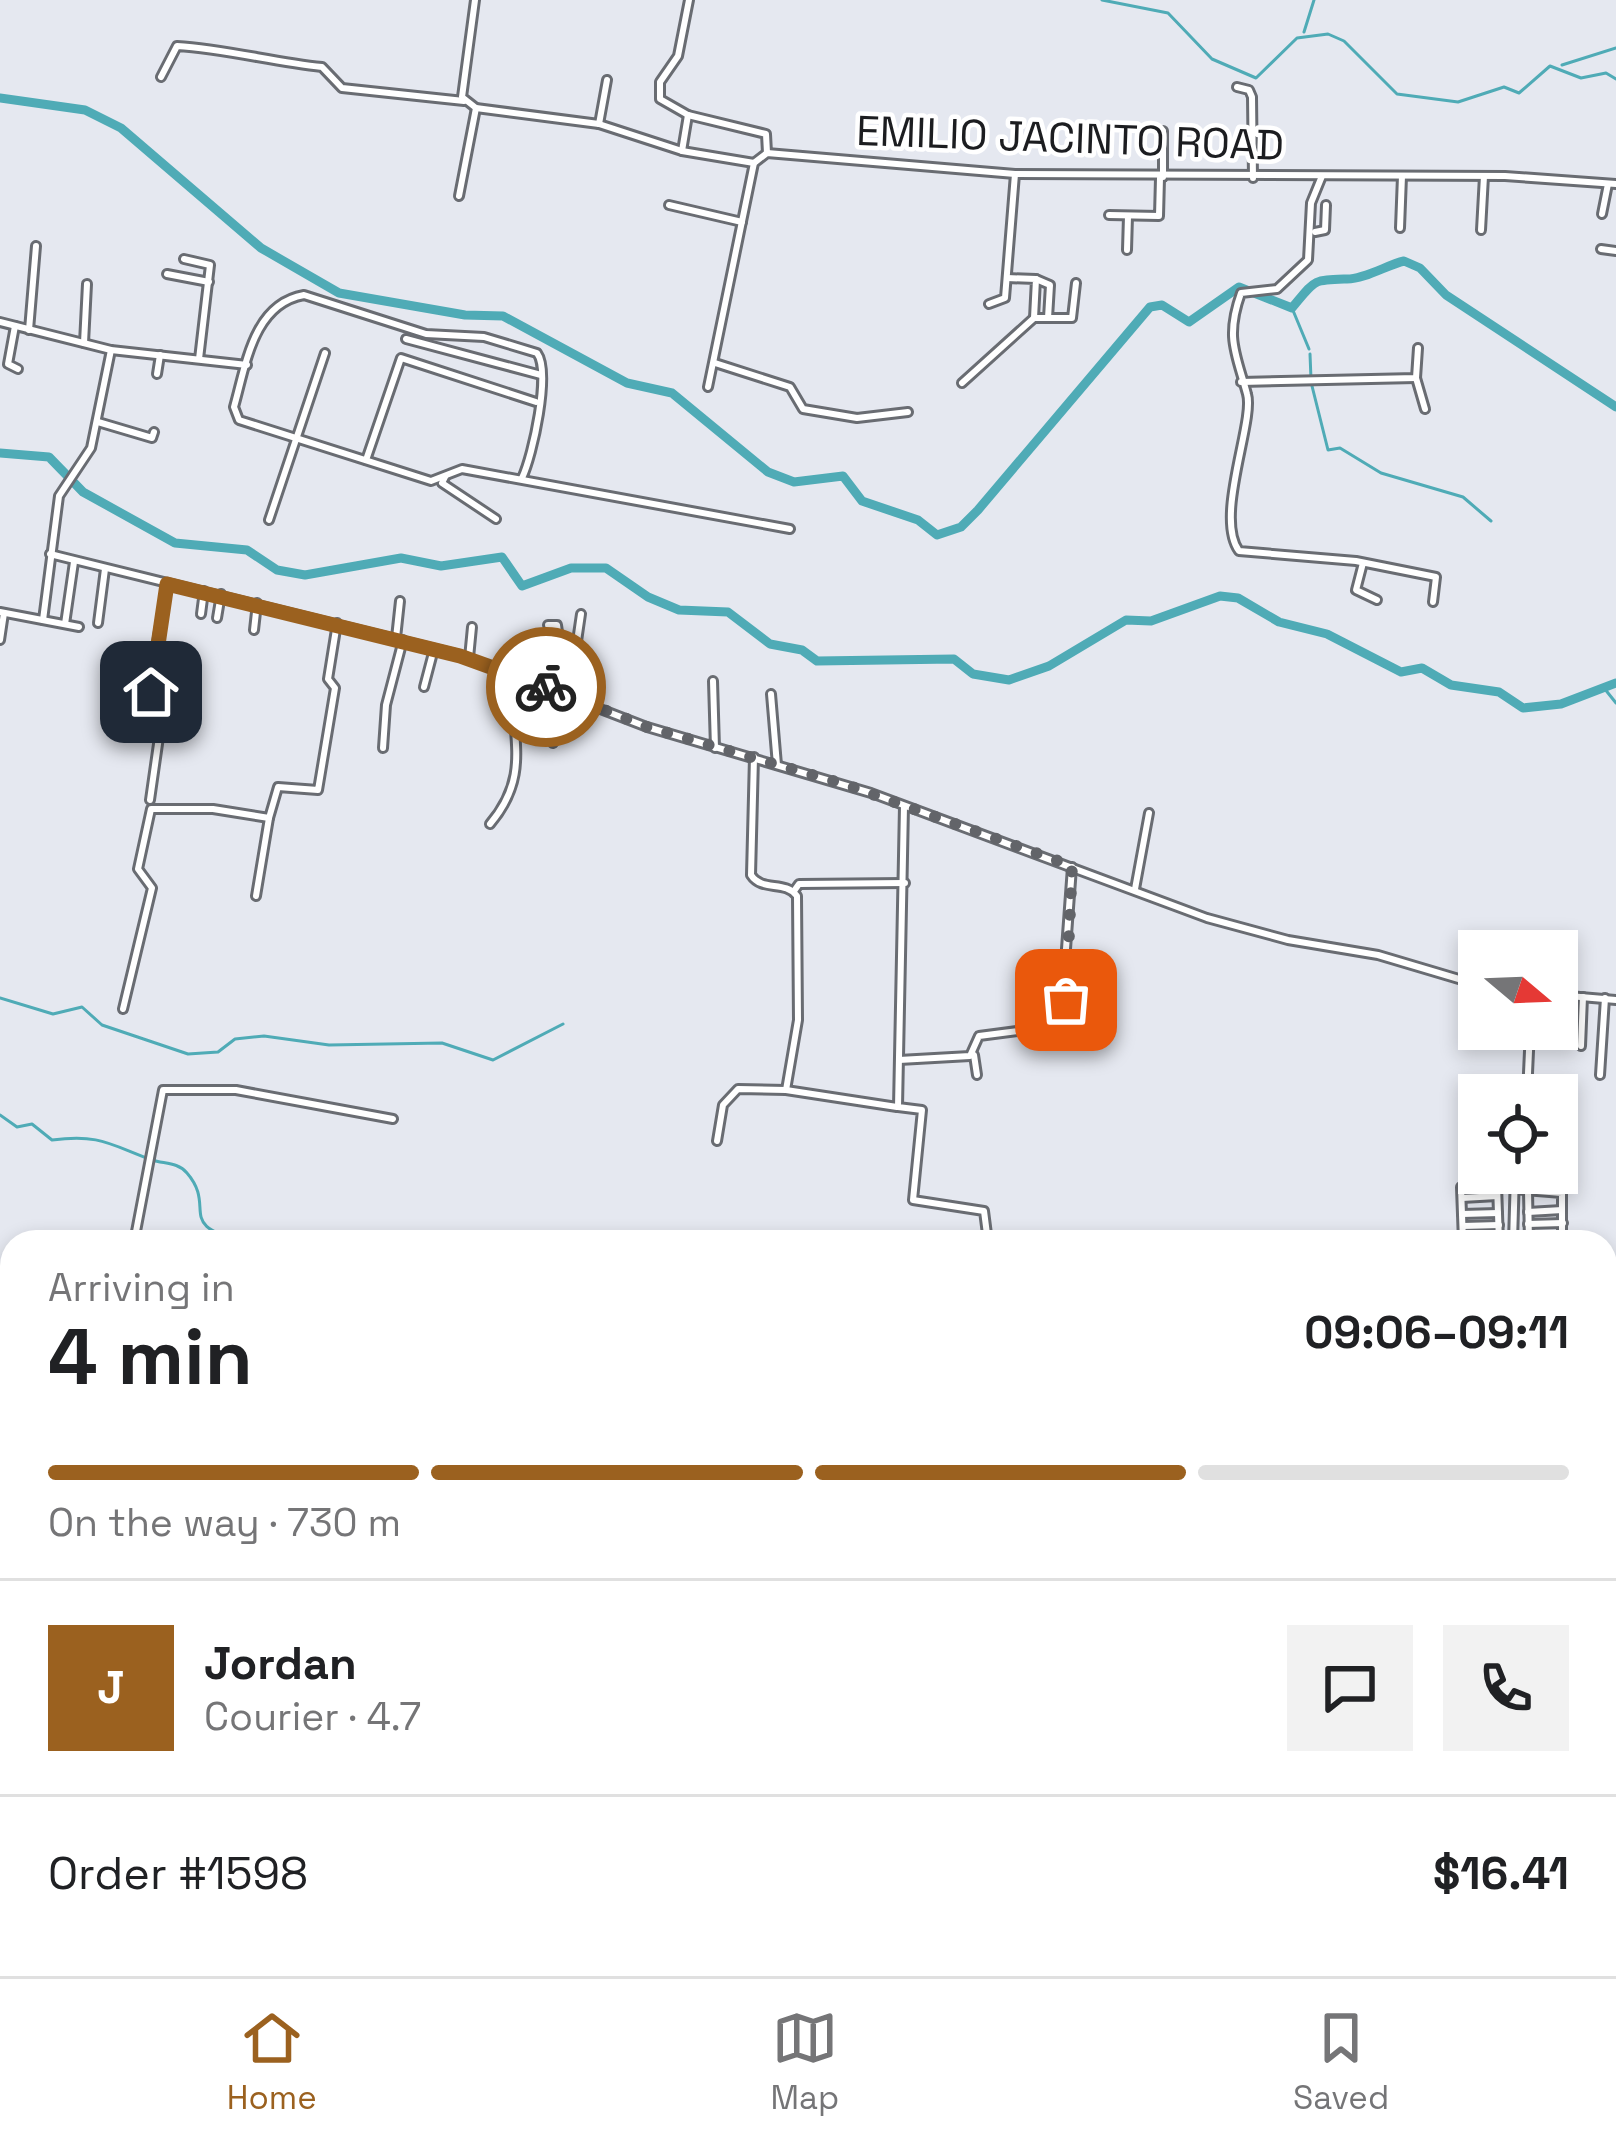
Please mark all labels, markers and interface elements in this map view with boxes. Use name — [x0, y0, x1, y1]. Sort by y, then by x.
street label: EMILIO JACINTO ROAD — [855, 104, 1285, 172]
courier — [486, 627, 606, 747]
pin — [100, 641, 202, 743]
icon: bike — [513, 654, 579, 720]
icon: home — [118, 659, 184, 725]
north arrow — [1458, 930, 1578, 1050]
map controls — [1458, 930, 1578, 1194]
pin — [1015, 949, 1117, 1051]
icon: bag — [1033, 967, 1099, 1033]
button: locate — [1458, 1074, 1578, 1194]
text: Arriving in — [48, 1263, 235, 1312]
text: 09:06–09:11 — [1304, 1304, 1569, 1361]
text: 4 min — [48, 1307, 253, 1407]
text: On the way · 730 m — [48, 1498, 401, 1547]
button: chat — [1287, 1625, 1413, 1751]
button: phone — [1443, 1625, 1569, 1751]
text: Jordan — [204, 1635, 357, 1692]
text: J — [97, 1659, 125, 1716]
text: Courier · 4.7 — [204, 1692, 421, 1741]
text: Order #1598 — [48, 1845, 308, 1902]
text: $16.41 — [1433, 1845, 1569, 1902]
tab: Home — [227, 2005, 317, 2119]
tab: Map — [770, 2005, 839, 2119]
tab: Saved — [1293, 2005, 1389, 2119]

